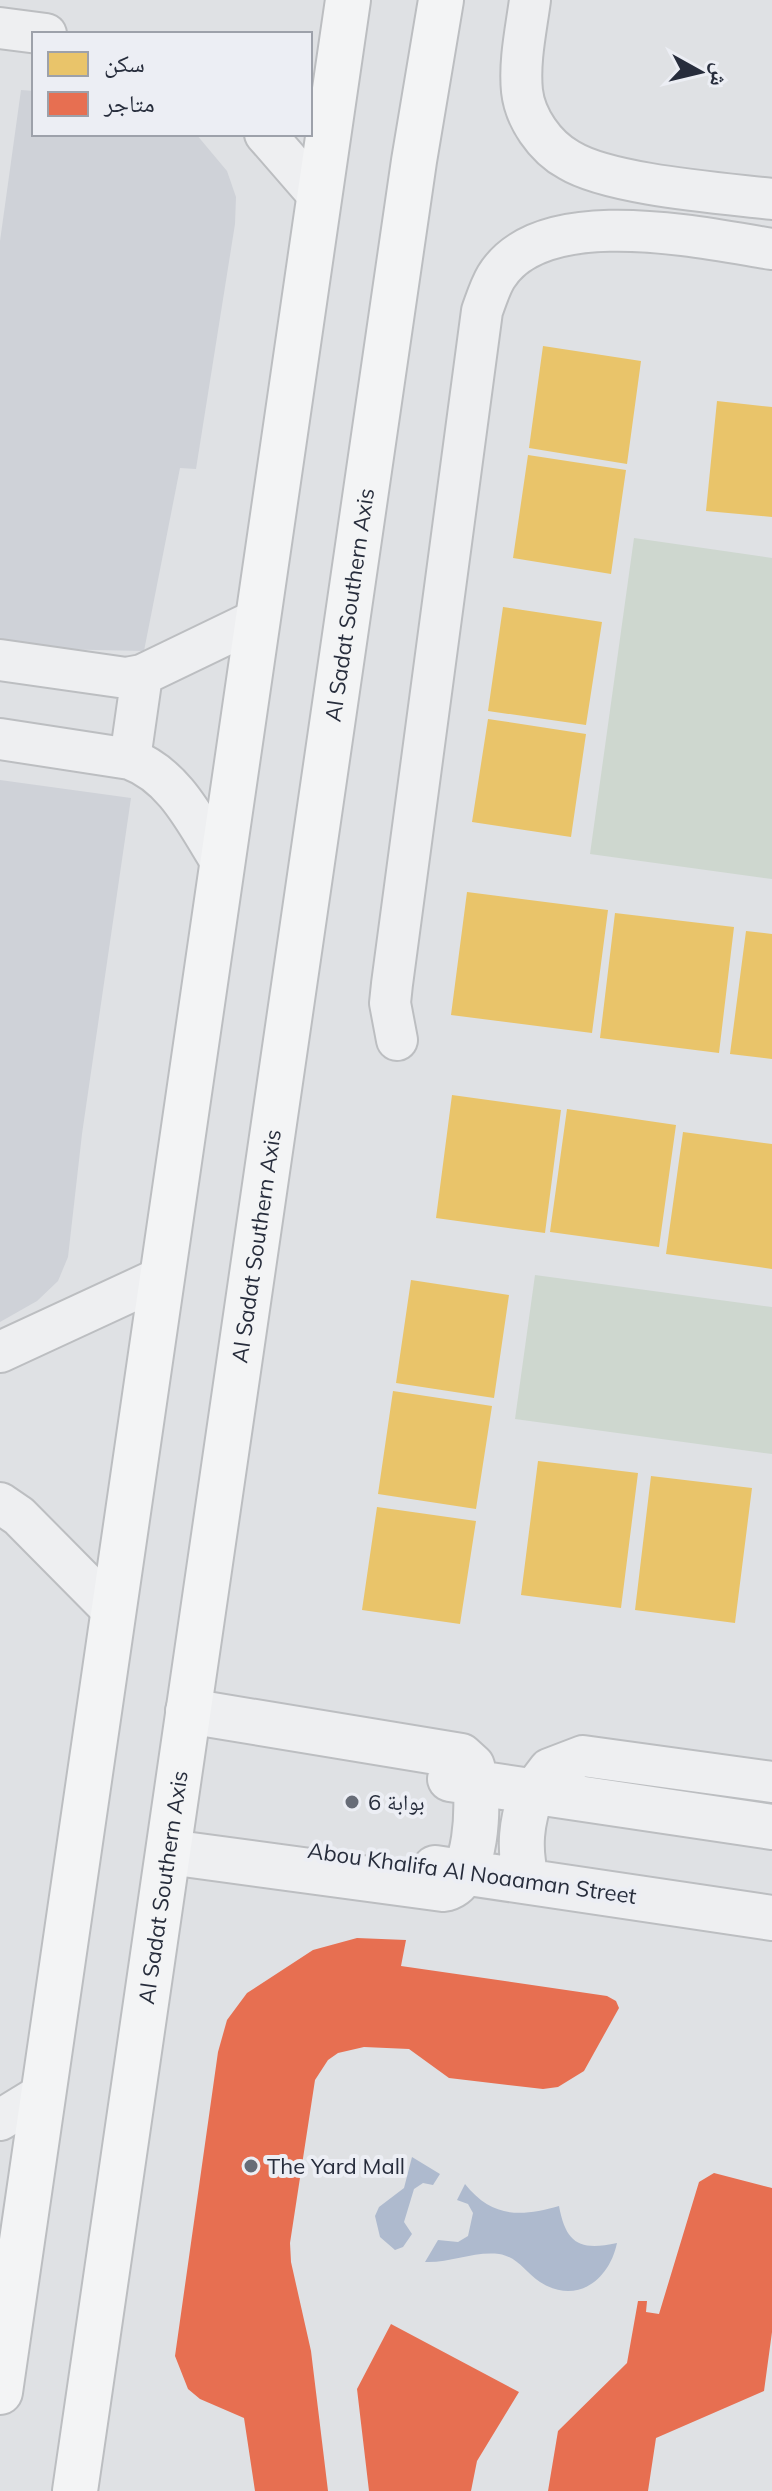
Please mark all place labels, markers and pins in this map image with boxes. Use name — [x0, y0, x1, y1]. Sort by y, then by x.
place label: بوابة 6 — [368, 1788, 425, 1816]
marker: بوابة 6 — [343, 1793, 361, 1811]
place label: The Yard Mall — [267, 2152, 405, 2180]
marker: The Yard Mall — [242, 2157, 260, 2175]

